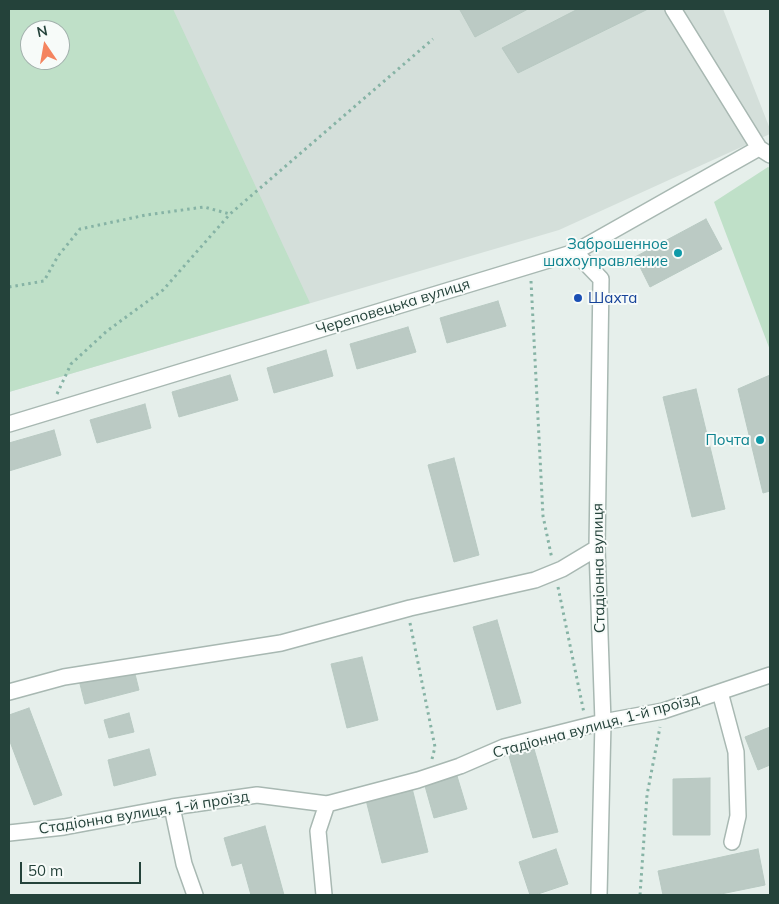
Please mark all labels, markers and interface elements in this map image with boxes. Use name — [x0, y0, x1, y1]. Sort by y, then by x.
north arrow — [20, 20, 70, 70]
text: N — [35, 21, 49, 41]
place label: Заброшенное шахоуправление — [543, 235, 668, 270]
marker: Заброшенное шахоуправление — [672, 247, 684, 259]
street label: Череповецька вулиця — [314, 275, 472, 339]
place label: Шахта — [588, 289, 638, 307]
marker: Шахта — [572, 292, 584, 304]
place label: Почта — [705, 431, 750, 449]
marker: Почта — [754, 434, 766, 446]
street label: Стадіонна вулиця — [589, 503, 609, 633]
street label: Стадіонна вулиця, 1-й проїзд — [491, 690, 701, 762]
street label: Стадіонна вулиця, 1-й проїзд — [37, 787, 251, 839]
scale bar — [22, 852, 144, 884]
text: 50 m — [28, 861, 63, 880]

